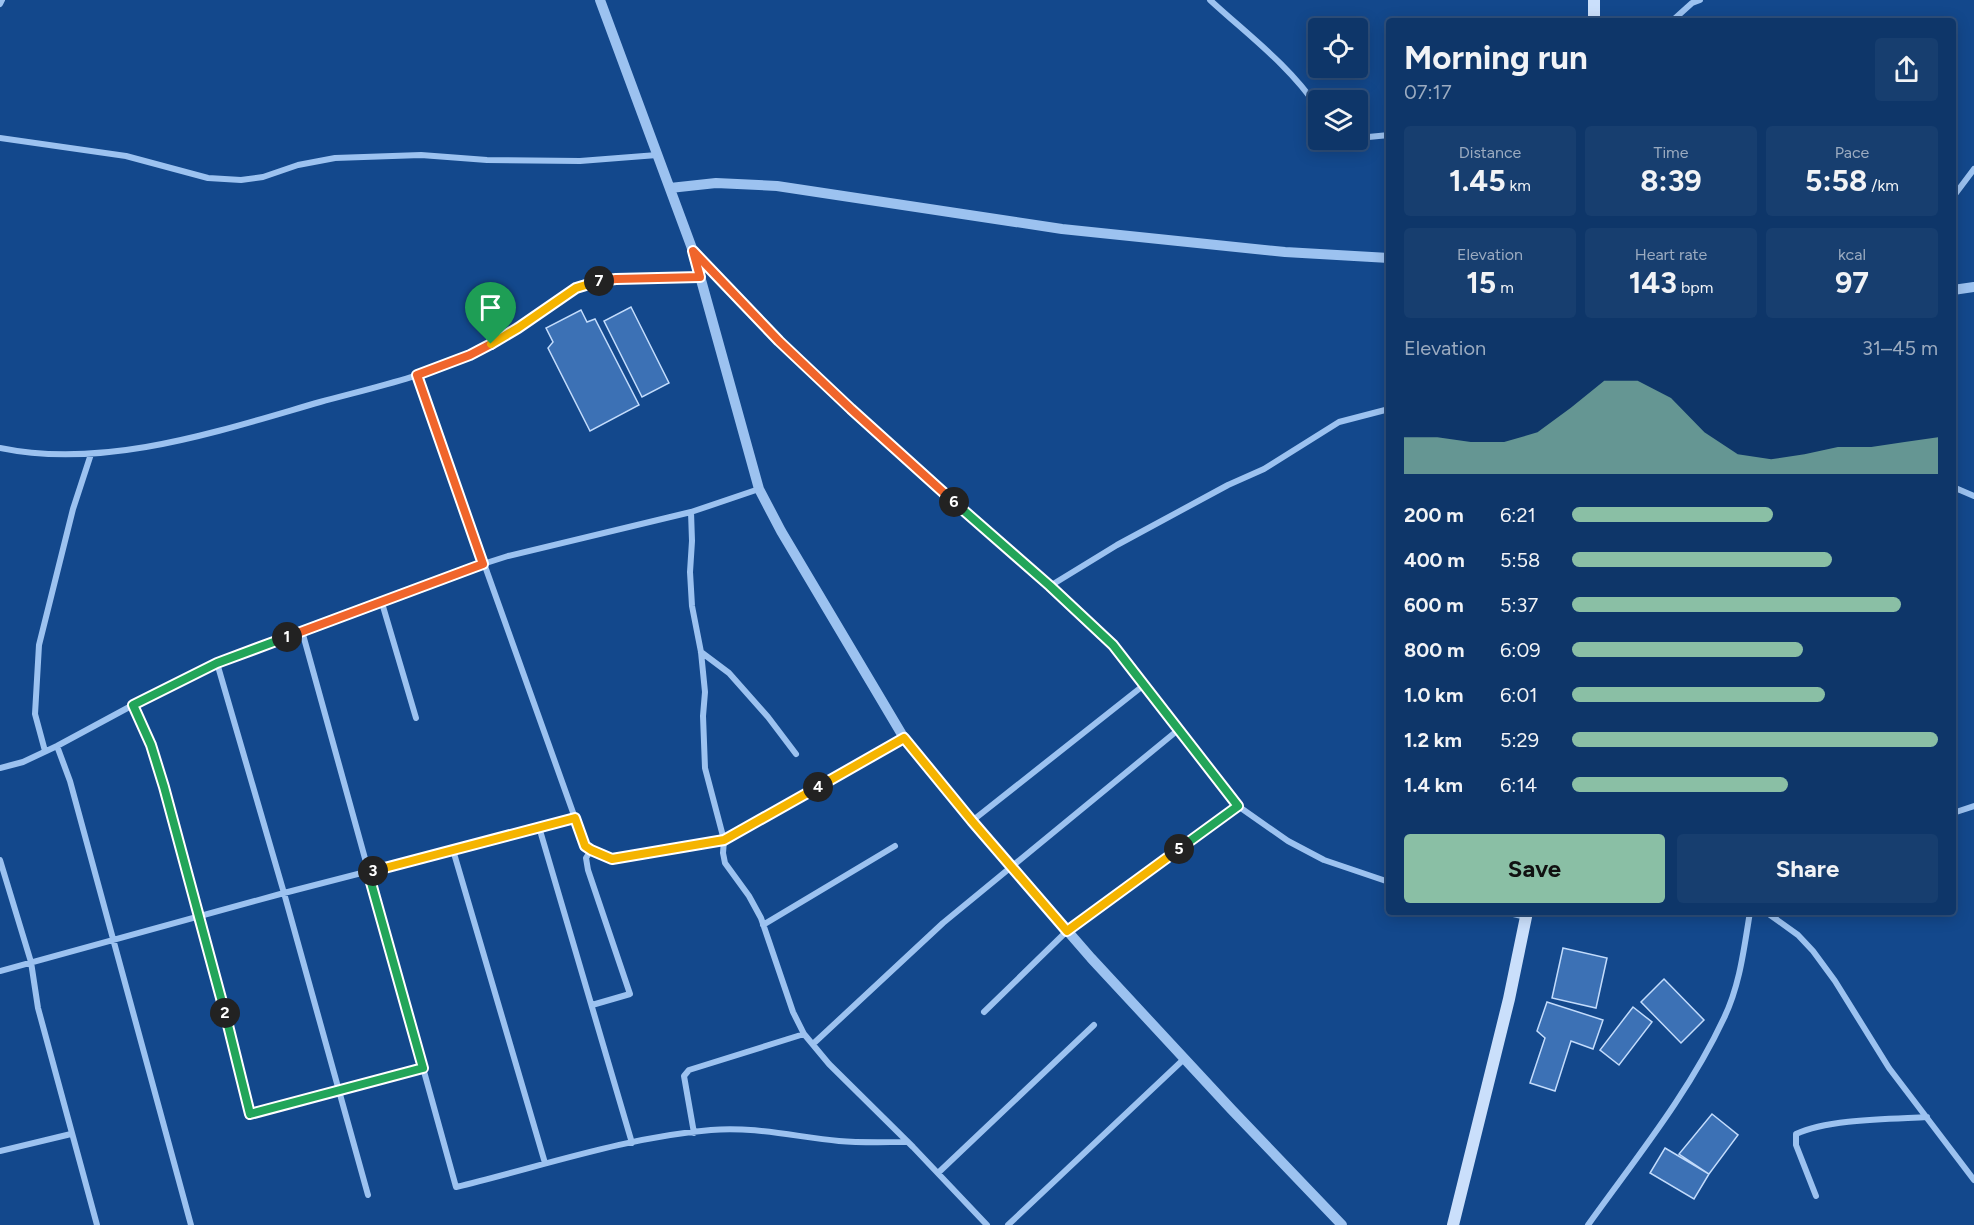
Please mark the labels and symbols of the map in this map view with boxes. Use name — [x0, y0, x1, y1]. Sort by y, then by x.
pin: 7 — [584, 266, 614, 296]
pin — [465, 282, 516, 344]
pin: 6 — [939, 487, 969, 517]
pin: 1 — [272, 622, 302, 652]
pin: 4 — [803, 772, 833, 802]
pin: 5 — [1164, 834, 1194, 864]
pin: 3 — [358, 856, 388, 886]
pin: 2 — [210, 998, 240, 1028]

